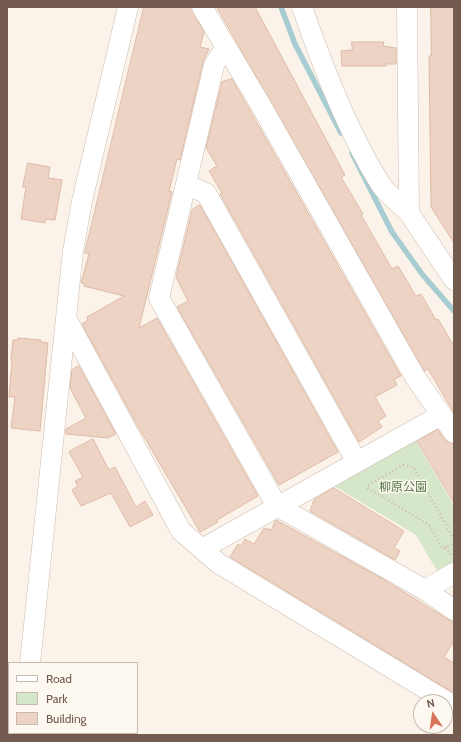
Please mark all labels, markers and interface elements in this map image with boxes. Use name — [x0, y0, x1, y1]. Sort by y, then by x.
park label: 柳原公園 — [379, 480, 427, 494]
legend — [8, 662, 138, 734]
text: Road — [46, 671, 72, 686]
text: Park — [46, 691, 68, 706]
north arrow — [413, 694, 453, 734]
text: N — [425, 696, 436, 711]
text: Building — [46, 711, 87, 726]

